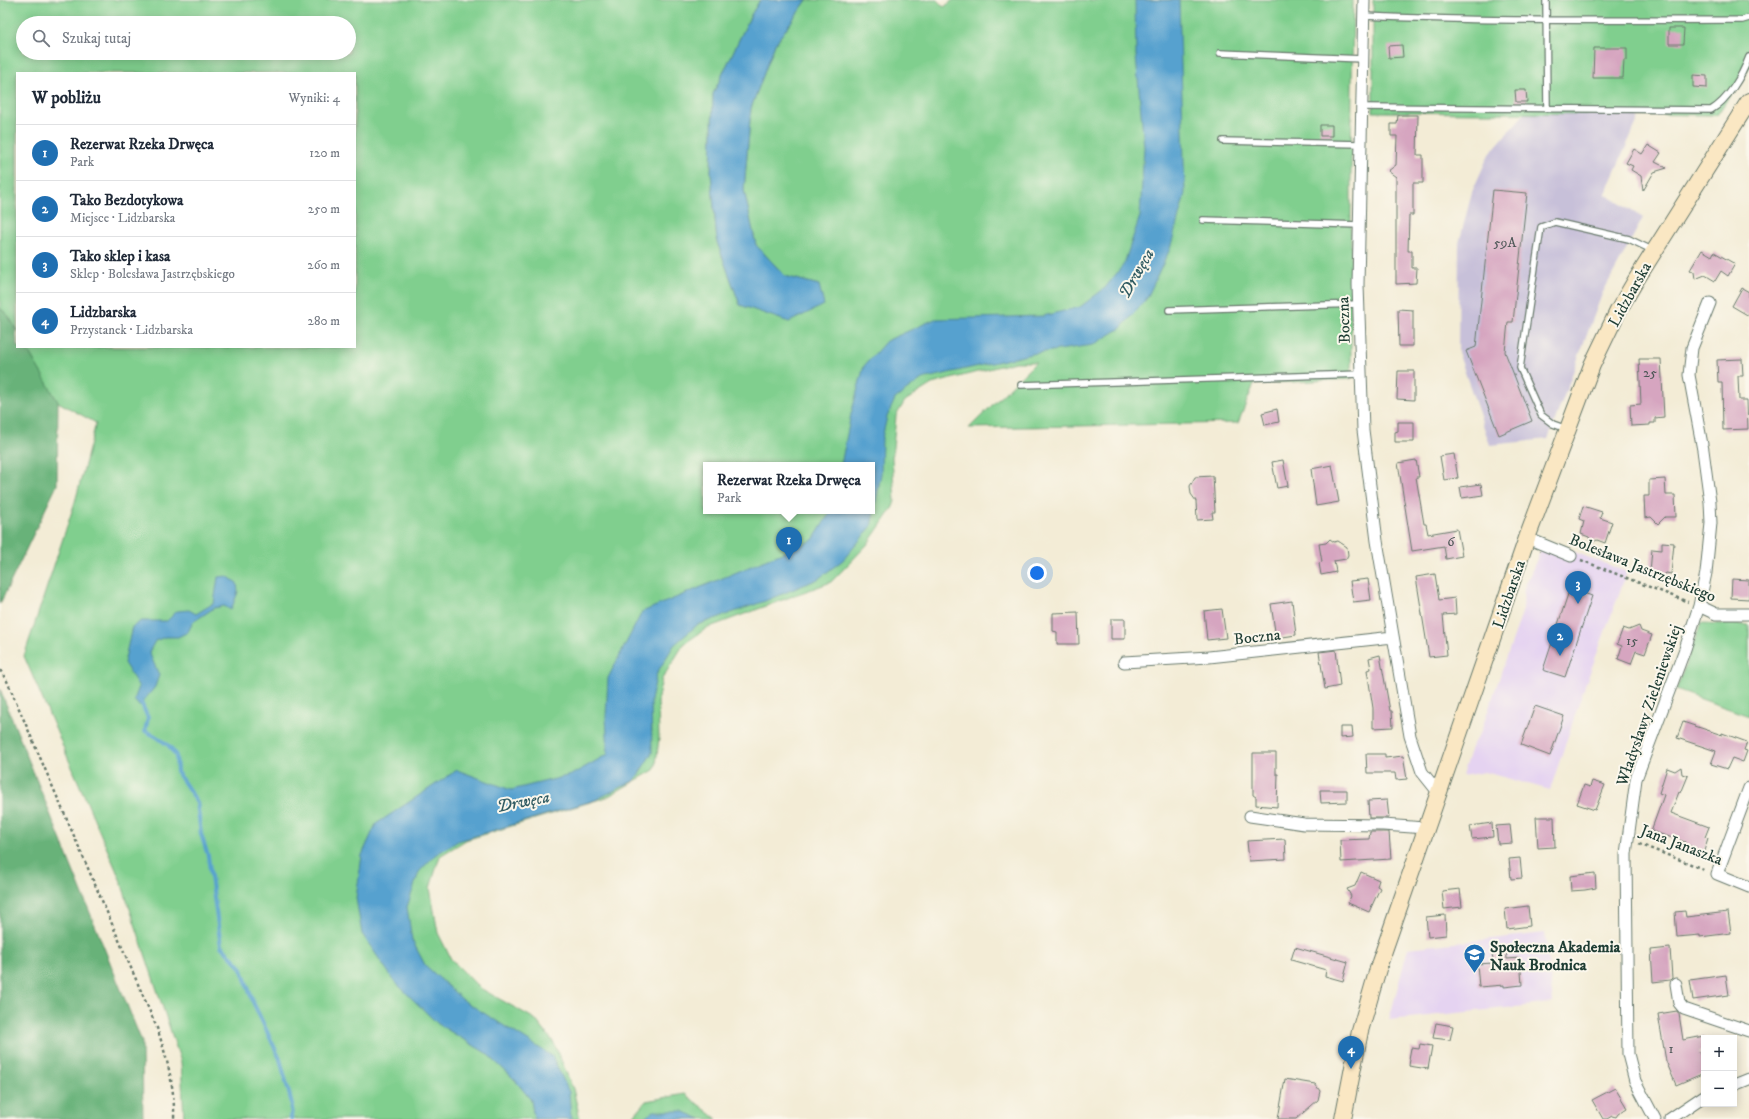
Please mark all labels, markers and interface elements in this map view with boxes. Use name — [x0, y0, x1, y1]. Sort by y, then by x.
search box — [16, 16, 356, 60]
icon: search — [30, 27, 52, 49]
text: Szukaj tutaj — [62, 29, 131, 48]
text: W pobliżu — [32, 87, 101, 109]
text: Wyniki: 4 — [289, 90, 340, 106]
text: Rezerwat Rzeka Drwęca — [70, 135, 214, 154]
text: 1 — [43, 145, 47, 161]
text: 120 m — [309, 145, 340, 161]
text: Park — [70, 154, 94, 170]
text: Tako Bezdotykowa — [70, 191, 183, 210]
text: 2 — [42, 201, 48, 217]
text: 250 m — [308, 201, 340, 217]
text: Miejsce · Lidzbarska — [70, 210, 175, 226]
house number: 59A — [1494, 234, 1518, 252]
water label: Drwęca — [1114, 245, 1160, 302]
text: Tako sklep i kasa — [70, 247, 170, 266]
text: 3 — [43, 257, 47, 273]
text: 260 m — [307, 257, 340, 273]
street label: Lidzbarska — [1604, 258, 1656, 330]
text: Sklep · Bolesława Jastrzębskiego — [70, 266, 235, 282]
street label: Boczna — [1333, 296, 1355, 344]
text: Lidzbarska — [70, 303, 136, 322]
text: 4 — [41, 313, 49, 329]
text: 280 m — [308, 313, 340, 329]
text: Przystanek · Lidzbarska — [70, 322, 193, 338]
house number: 25 — [1643, 364, 1657, 382]
popup — [703, 462, 875, 514]
text: Rezerwat Rzeka Drwęca — [717, 471, 861, 490]
text: Park — [717, 490, 741, 506]
pin: 1 — [776, 527, 802, 560]
street label: Bolesława Jastrzębskiego — [1566, 529, 1719, 607]
house number: 6 — [1447, 533, 1455, 551]
street label: Lidzbarska — [1488, 557, 1530, 631]
your location — [1027, 563, 1047, 583]
pin: 3 — [1565, 571, 1591, 604]
street label: Władysławy Zieleniewskiej — [1612, 622, 1686, 790]
pin: 2 — [1547, 623, 1573, 656]
street label: Boczna — [1233, 625, 1282, 649]
house number: 15 — [1626, 632, 1638, 650]
water label: Drwęca — [495, 786, 552, 818]
street label: Jana Janaszka — [1636, 819, 1726, 870]
place label: Społeczna Akademia Nauk Brodnica — [1490, 937, 1622, 975]
school or university icon: Społeczna Akademia Nauk Brodnica — [1462, 942, 1488, 975]
map controls — [1701, 1035, 1737, 1107]
button: + — [1701, 1035, 1737, 1071]
pin: 4 — [1338, 1036, 1364, 1069]
house number: 1 — [1668, 1040, 1674, 1058]
button: − — [1701, 1071, 1737, 1107]

